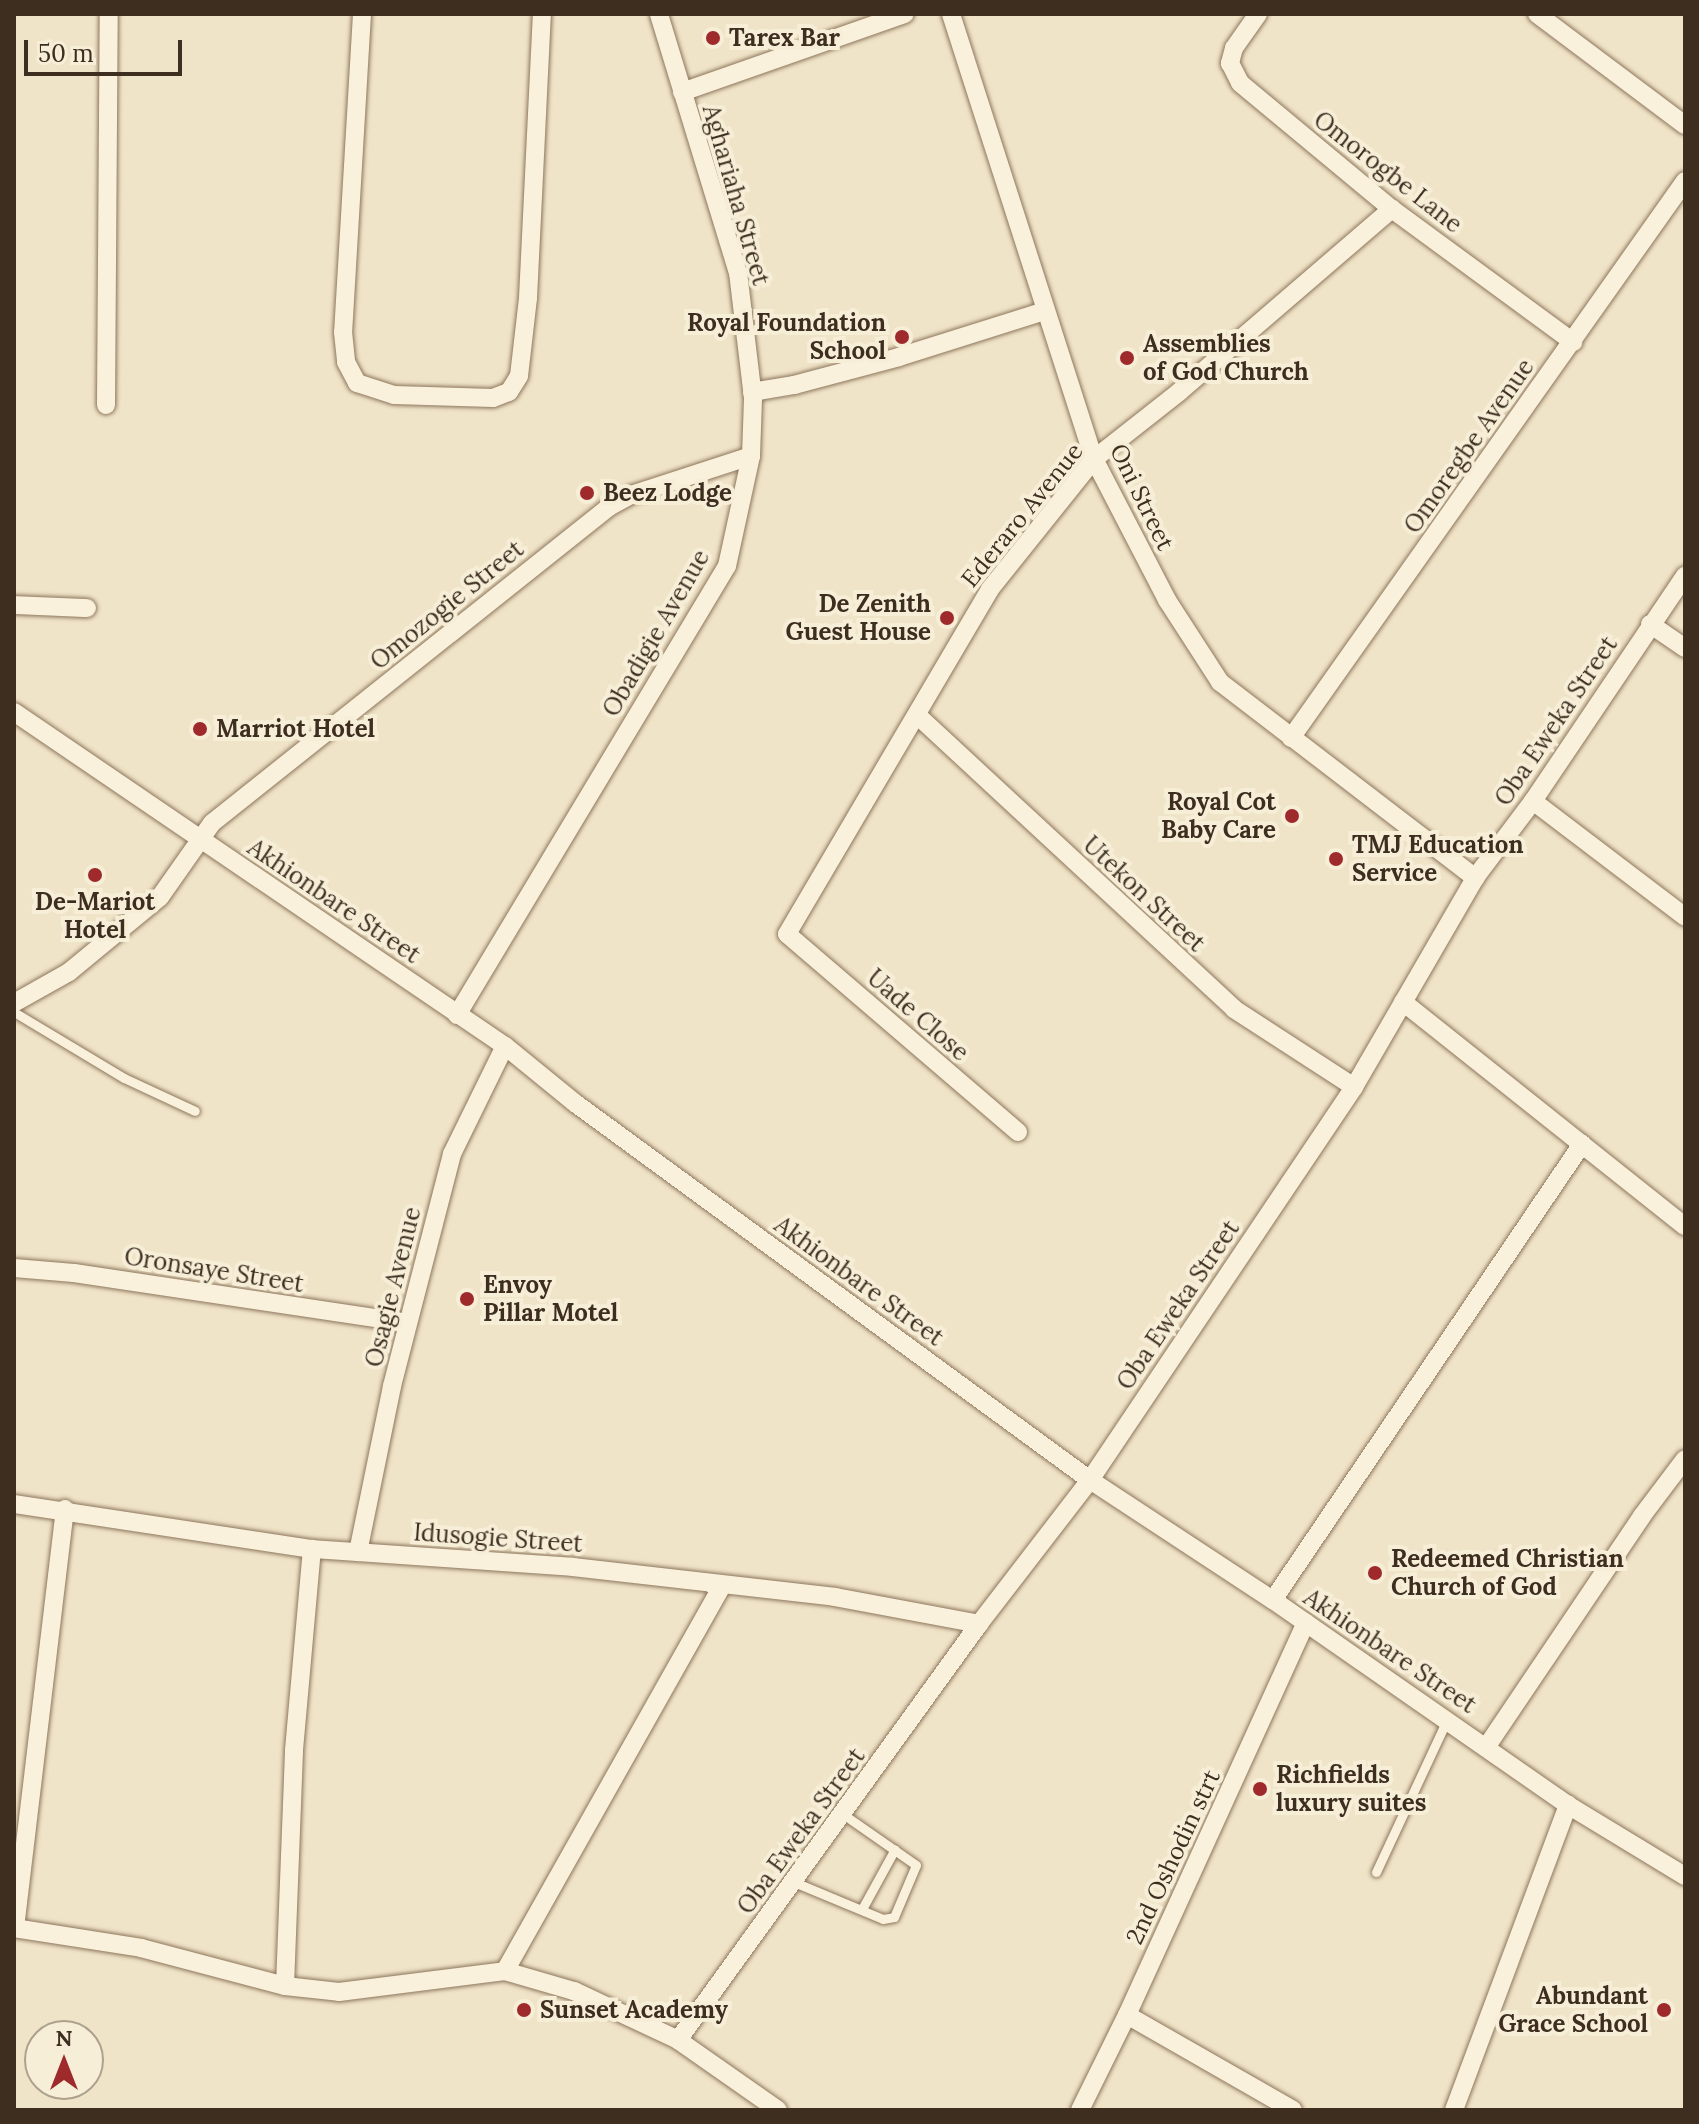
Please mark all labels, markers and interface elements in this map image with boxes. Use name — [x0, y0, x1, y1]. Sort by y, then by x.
scale bar — [28, 24, 186, 74]
place label: Tarex Bar — [729, 24, 840, 52]
marker: Tarex Bar — [704, 29, 722, 47]
text: 50 m — [38, 38, 94, 69]
street label: Aghariaha Street — [696, 102, 776, 288]
street label: Omorogbe Lane — [1308, 105, 1468, 239]
place label: Royal Foundation School — [687, 309, 886, 365]
marker: Royal Foundation School — [893, 328, 911, 346]
place label: Assemblies of God Church — [1143, 330, 1309, 386]
marker: Assemblies of God Church — [1118, 349, 1136, 367]
street label: Omoregbe Avenue — [1398, 353, 1540, 539]
street label: Ederaro Avenue — [955, 437, 1089, 593]
street label: Oni Street — [1104, 439, 1180, 555]
place label: Beez Lodge — [603, 479, 732, 507]
marker: Beez Lodge — [578, 484, 596, 502]
street label: Omozogie Street — [365, 534, 529, 676]
street label: Obadigie Avenue — [597, 544, 715, 722]
place label: De Zenith Guest House — [786, 590, 931, 646]
marker: De Zenith Guest House — [938, 609, 956, 627]
street label: Oba Eweka Street — [1489, 631, 1623, 811]
place label: Marriot Hotel — [216, 715, 375, 743]
marker: Marriot Hotel — [191, 720, 209, 738]
place label: Royal Cot Baby Care — [1161, 788, 1276, 844]
marker: Royal Cot Baby Care — [1283, 807, 1301, 825]
street label: Utekon Street — [1077, 830, 1211, 958]
place label: TMJ Education Service — [1352, 831, 1524, 887]
street label: Akhionbare Street — [242, 833, 426, 969]
marker: TMJ Education Service — [1327, 850, 1345, 868]
marker: De-Mariot Hotel — [86, 866, 104, 884]
place label: De-Mariot Hotel — [35, 888, 155, 944]
street label: Uade Close — [861, 963, 975, 1067]
street label: Osagie Avenue — [359, 1204, 427, 1370]
street label: Akhionbare Street — [769, 1210, 949, 1352]
street label: Oba Eweka Street — [1111, 1215, 1245, 1395]
street label: Oronsaye Street — [122, 1242, 306, 1298]
place label: Envoy Pillar Motel — [483, 1271, 618, 1327]
marker: Envoy Pillar Motel — [458, 1290, 476, 1308]
street label: Idusogie Street — [413, 1518, 583, 1558]
place label: Redeemed Christian Church of God — [1391, 1545, 1624, 1601]
marker: Redeemed Christian Church of God — [1366, 1564, 1384, 1582]
street label: Akhionbare Street — [1298, 1583, 1482, 1719]
street label: Oba Eweka Street — [731, 1742, 871, 1920]
place label: Richfields luxury suites — [1276, 1761, 1426, 1817]
street label: 2nd Oshodin strt — [1120, 1765, 1226, 1949]
marker: Richfields luxury suites — [1251, 1780, 1269, 1798]
place label: Abundant Grace School — [1498, 1982, 1648, 2038]
place label: Sunset Academy — [540, 1996, 728, 2024]
marker: Sunset Academy — [515, 2001, 533, 2019]
marker: Abundant Grace School — [1655, 2001, 1673, 2019]
north arrow — [24, 2020, 104, 2100]
text: N — [55, 2024, 73, 2052]

